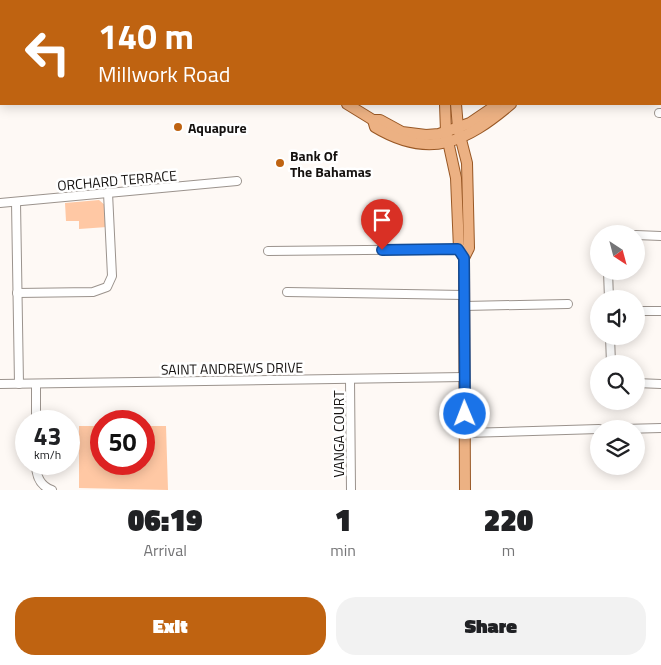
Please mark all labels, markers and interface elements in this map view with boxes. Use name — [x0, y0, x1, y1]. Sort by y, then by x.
text: 140 m — [98, 9, 194, 63]
icon: left — [15, 20, 80, 85]
text: Millwork Road — [98, 57, 230, 91]
place label: Aquapure — [188, 117, 247, 138]
marker: Aquapure — [172, 121, 184, 133]
place label: Bank Of The Bahamas — [290, 145, 372, 182]
marker: Bank Of The Bahamas — [274, 157, 286, 169]
street label: ORCHARD TERRACE — [56, 164, 178, 196]
pin — [361, 199, 403, 250]
icon: arrive — [368, 206, 396, 234]
north arrow — [590, 225, 645, 280]
map controls — [590, 225, 645, 475]
button: sound — [590, 290, 645, 345]
button: search — [590, 355, 645, 410]
street label: SAINT ANDREWS DRIVE — [161, 356, 304, 380]
position arrow — [438, 387, 490, 439]
street label: VANGA COURT — [328, 390, 349, 478]
speed limit sign: 50 — [90, 410, 155, 475]
text: 43 — [33, 417, 62, 455]
button: layers — [590, 420, 645, 475]
text: km/h — [34, 445, 61, 464]
text: 06:19 — [128, 497, 202, 543]
text: 1 — [335, 497, 351, 543]
text: 220 — [484, 497, 533, 543]
text: Arrival — [143, 538, 187, 562]
text: min — [330, 538, 356, 562]
text: m — [502, 538, 515, 562]
button: Exit — [15, 597, 326, 655]
button: Share — [336, 597, 646, 655]

